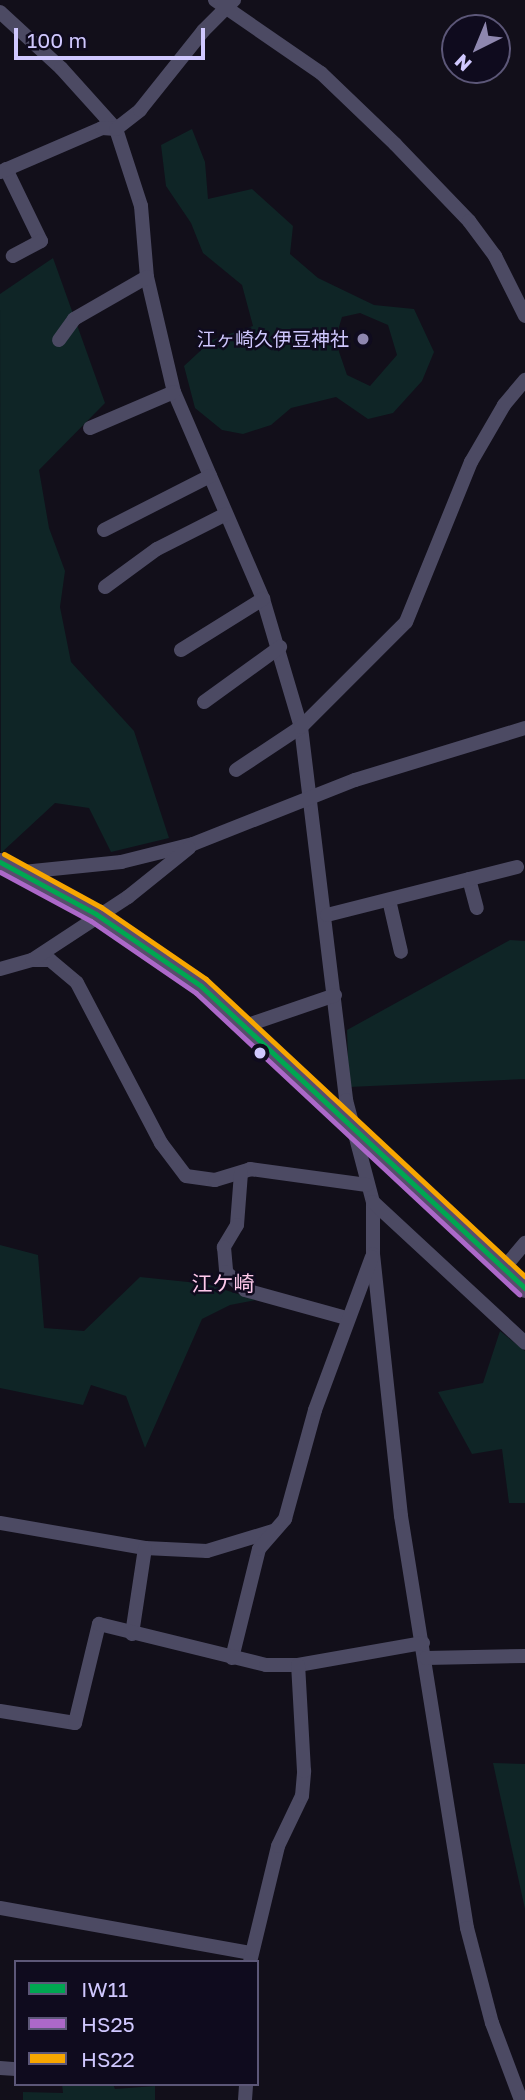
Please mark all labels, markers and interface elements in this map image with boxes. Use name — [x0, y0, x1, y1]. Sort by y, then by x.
scale bar — [18, 14, 208, 58]
north arrow — [441, 14, 511, 84]
text: 100 m — [27, 27, 87, 53]
text: N — [450, 50, 476, 77]
place label: 江ヶ崎久伊豆神社 — [197, 328, 349, 350]
marker: 江ヶ崎久伊豆神社 — [355, 331, 371, 347]
unlabelled marker — [253, 1046, 267, 1060]
district label: 江ケ崎 — [192, 1270, 254, 1296]
legend — [14, 1960, 259, 2086]
text: IW11 — [81, 1976, 128, 2002]
text: HS25 — [81, 2011, 135, 2037]
text: HS22 — [81, 2046, 135, 2072]

